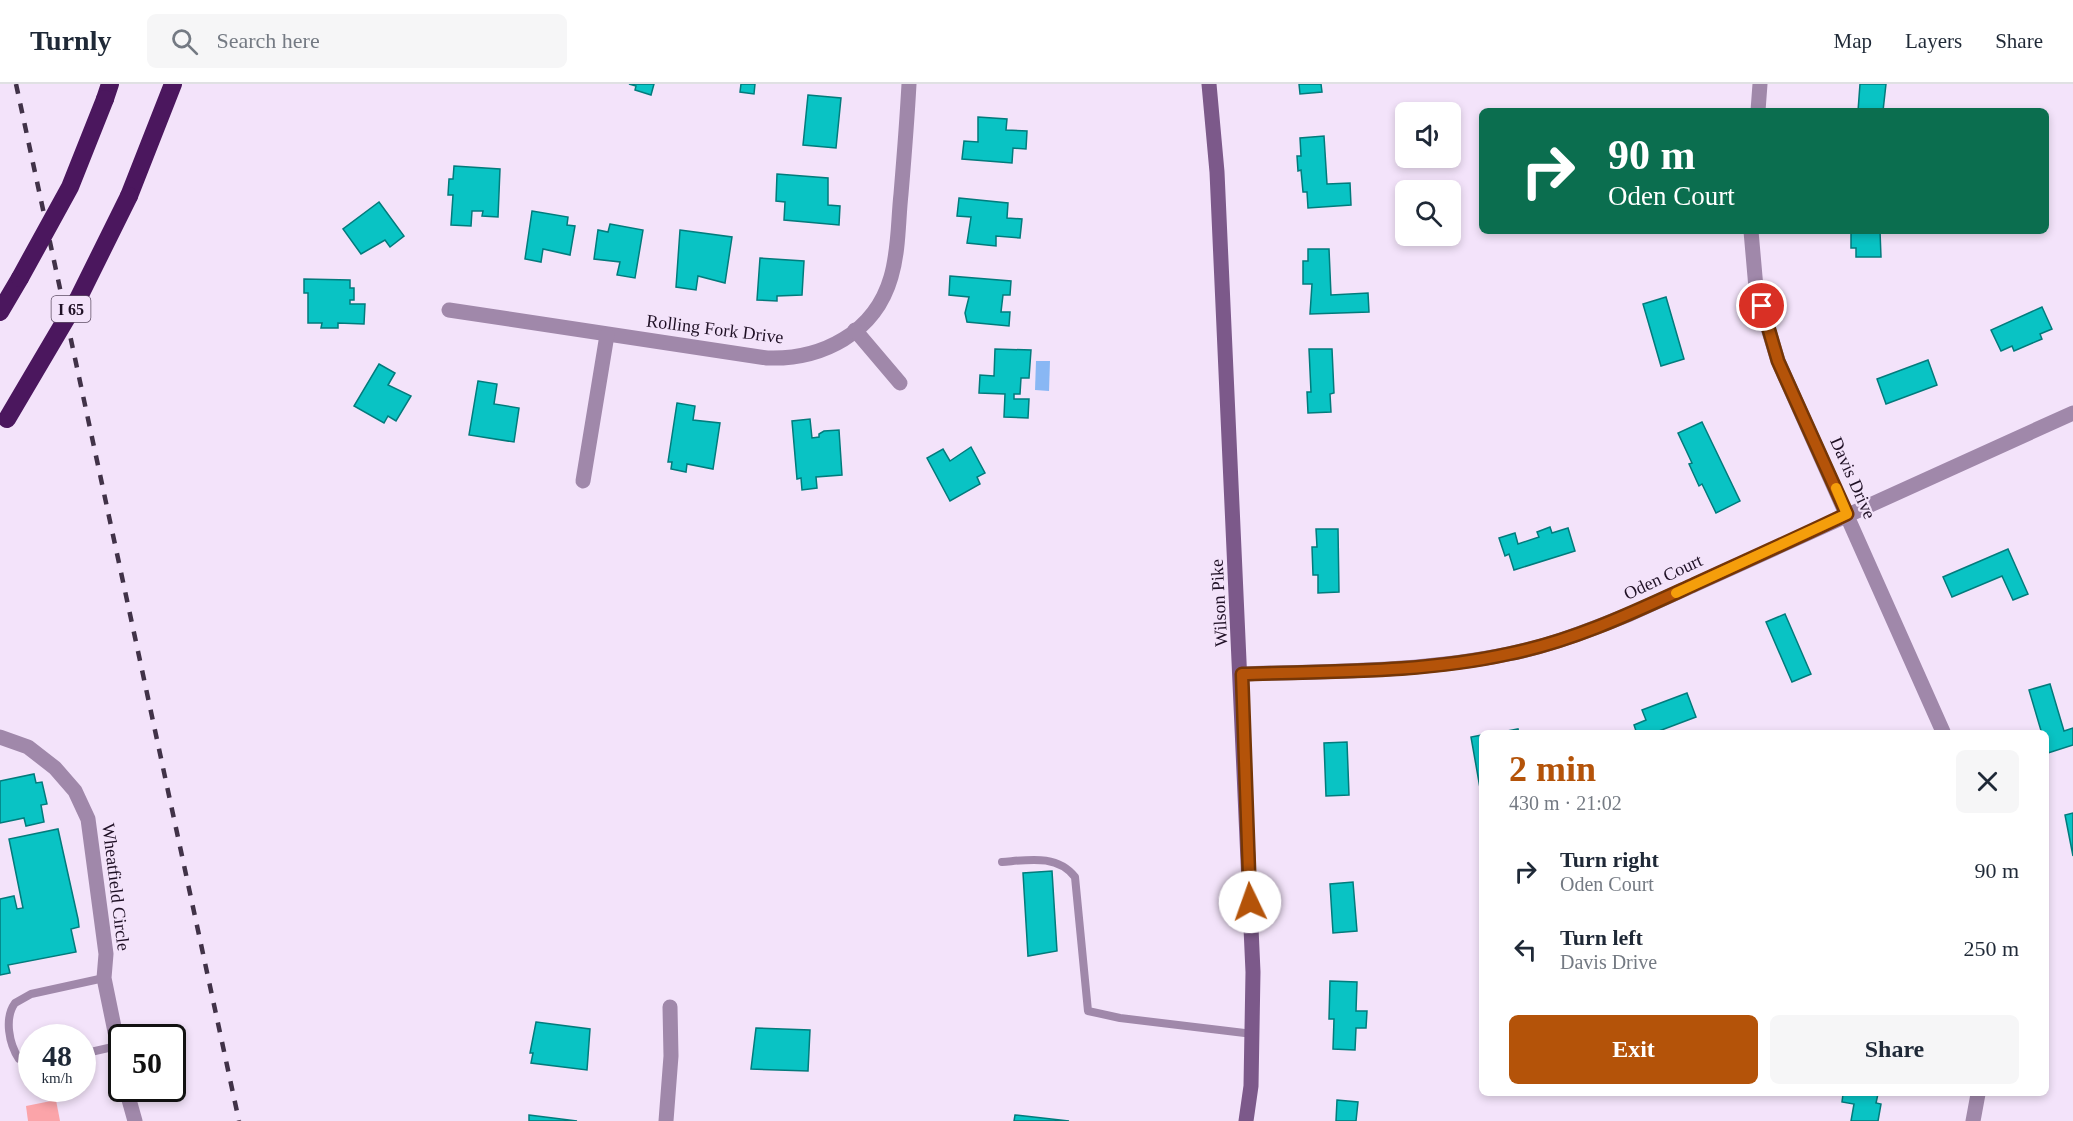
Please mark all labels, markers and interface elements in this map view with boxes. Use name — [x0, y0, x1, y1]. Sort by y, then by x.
search box — [147, 14, 567, 68]
text: Turnly — [30, 25, 111, 56]
icon: search — [168, 25, 201, 58]
text: Search here — [216, 28, 320, 53]
text: Map — [1834, 29, 1872, 53]
text: Layers — [1905, 29, 1962, 53]
text: Share — [1995, 29, 2043, 53]
map controls — [1395, 102, 1461, 246]
button: sound — [1395, 102, 1461, 168]
icon: right — [1509, 132, 1587, 210]
text: 90 m — [1608, 132, 1696, 178]
button: search — [1395, 180, 1461, 246]
text: Oden Court — [1608, 181, 1735, 211]
pin — [1736, 280, 1787, 331]
icon: arrive — [1745, 289, 1778, 322]
road number: I 65 — [52, 296, 90, 322]
street label: Rolling Fork Drive — [645, 311, 785, 347]
street label: Davis Drive — [1826, 434, 1880, 522]
street label: Oden Court — [1620, 550, 1706, 604]
street label: Wilson Pike — [1207, 559, 1231, 647]
text: 2 min — [1509, 749, 1596, 789]
button: close — [1956, 750, 2019, 813]
text: 430 m · 21:02 — [1509, 792, 1622, 814]
street label: Wheatfield Circle — [98, 822, 134, 952]
text: Turn right — [1560, 847, 1659, 872]
icon: right — [1509, 855, 1542, 888]
text: 90 m — [1974, 858, 2019, 883]
position arrow — [1218, 870, 1282, 934]
text: Oden Court — [1560, 873, 1654, 895]
text: Turn left — [1560, 925, 1643, 950]
icon: left — [1509, 933, 1542, 966]
text: 250 m — [1963, 936, 2019, 961]
text: Davis Drive — [1560, 951, 1657, 973]
button: Exit — [1509, 1015, 1758, 1084]
button: Share — [1770, 1015, 2019, 1084]
speed limit sign: 50 — [108, 1024, 186, 1102]
text: 48 — [42, 1039, 72, 1072]
text: km/h — [42, 1070, 72, 1086]

